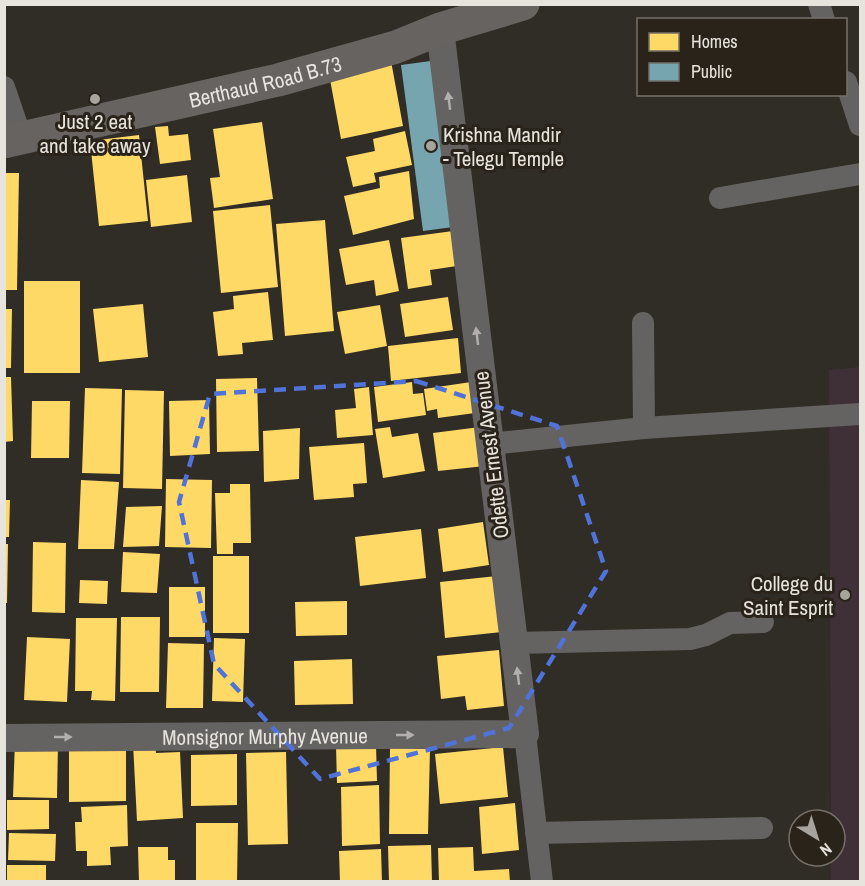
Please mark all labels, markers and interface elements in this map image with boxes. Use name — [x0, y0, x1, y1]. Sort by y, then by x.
legend — [637, 18, 847, 96]
text: Homes — [691, 29, 738, 54]
street label: Berthaud Road B.73 — [186, 48, 345, 114]
text: Public — [691, 59, 732, 84]
marker: Just 2 eat and take away — [88, 92, 102, 106]
one-way arrow — [444, 92, 453, 111]
place label: Just 2 eat and take away — [39, 107, 151, 160]
place label: Krishna Mandir - Telegu Temple — [443, 120, 564, 173]
marker: Krishna Mandir - Telegu Temple — [424, 139, 438, 153]
one-way arrow — [472, 327, 482, 346]
street label: Odette Ernest Avenue — [466, 370, 516, 540]
place label: College du Saint Esprit — [743, 569, 833, 622]
marker: College du Saint Esprit — [838, 588, 852, 602]
one-way arrow — [513, 666, 523, 685]
street label: Monsignor Murphy Avenue — [162, 721, 368, 751]
one-way arrow — [395, 730, 414, 740]
one-way arrow — [53, 732, 72, 742]
north arrow — [787, 808, 847, 868]
text: N — [816, 838, 837, 861]

